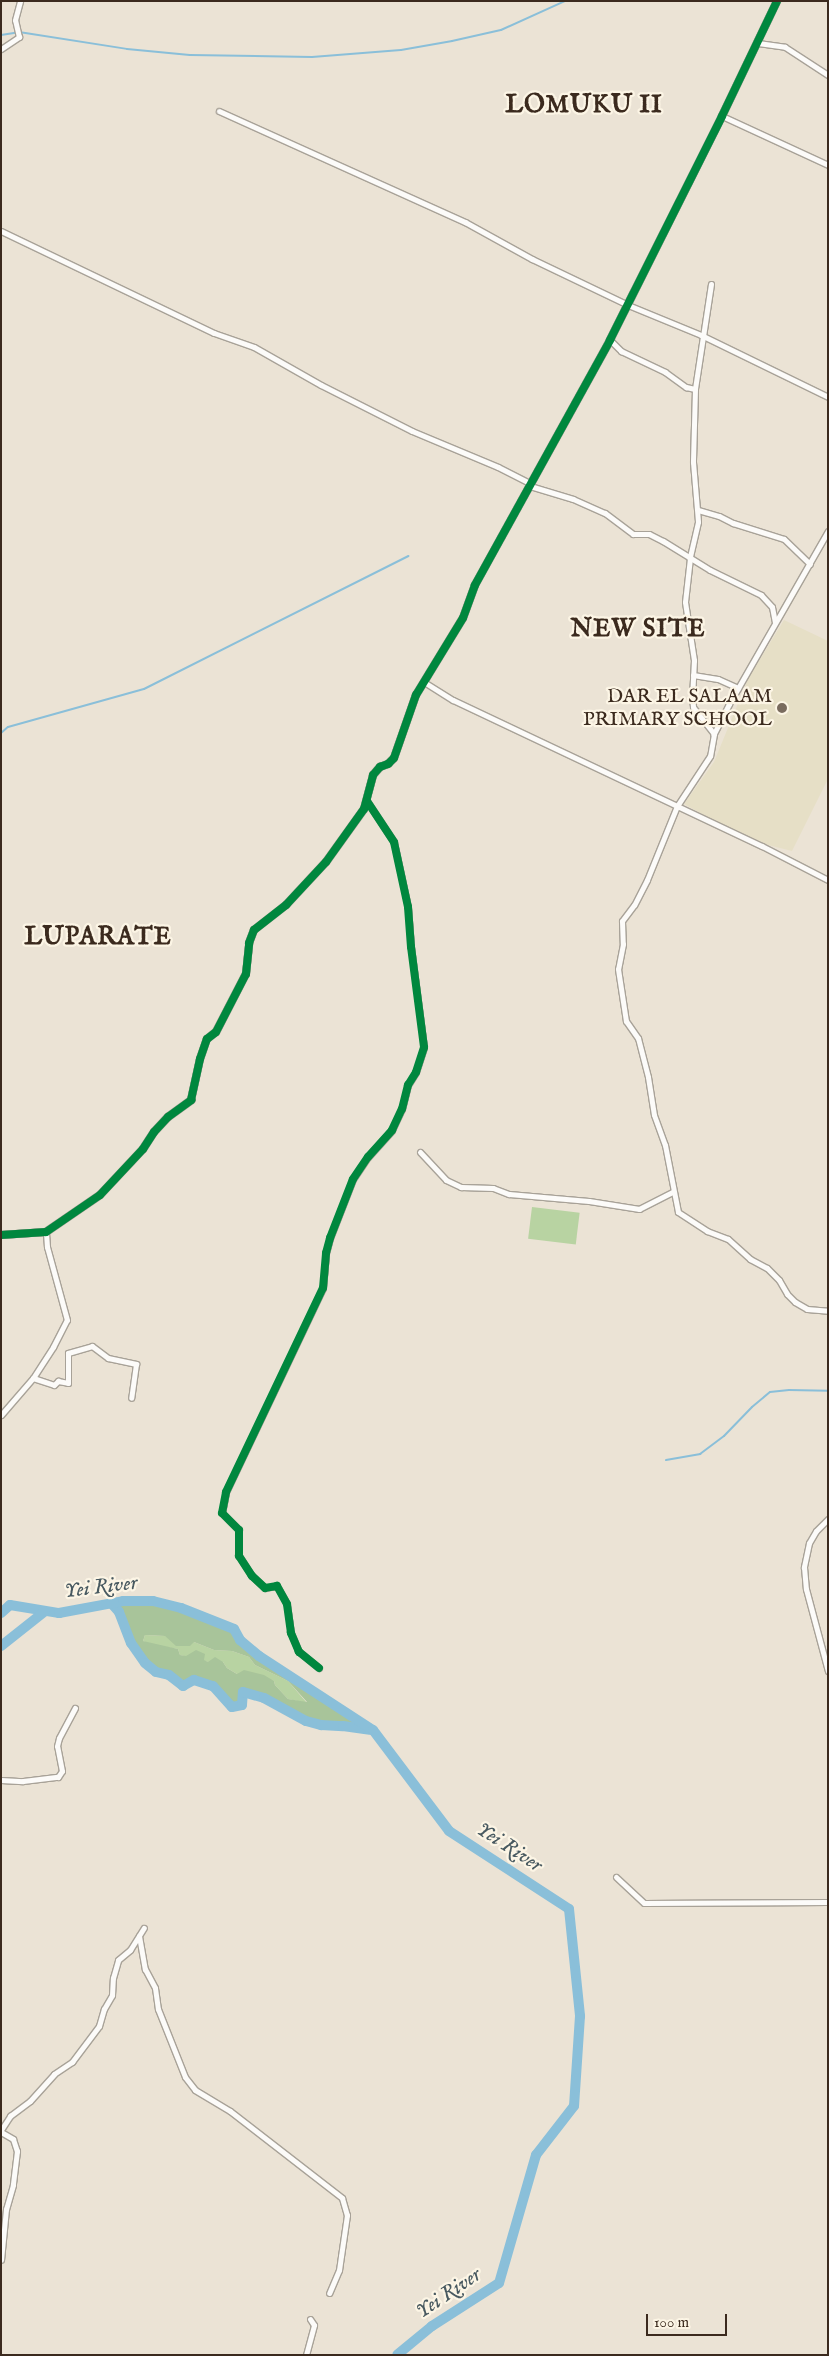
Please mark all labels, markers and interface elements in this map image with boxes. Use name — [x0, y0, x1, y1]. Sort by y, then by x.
district label: LOMUKU II — [504, 90, 664, 120]
district label: NEW SITE — [569, 614, 707, 644]
place label: DAR EL SALAAM PRIMARY SCHOOL — [583, 684, 772, 731]
marker: DAR EL SALAAM PRIMARY SCHOOL — [776, 702, 788, 714]
district label: LUPARATE — [23, 922, 173, 952]
water label: Yei River — [63, 1571, 139, 1605]
water label: Yei River — [471, 1817, 547, 1879]
water label: Yei River — [412, 2263, 486, 2325]
scale bar — [649, 2304, 730, 2336]
text: 100 m — [654, 2313, 689, 2332]

